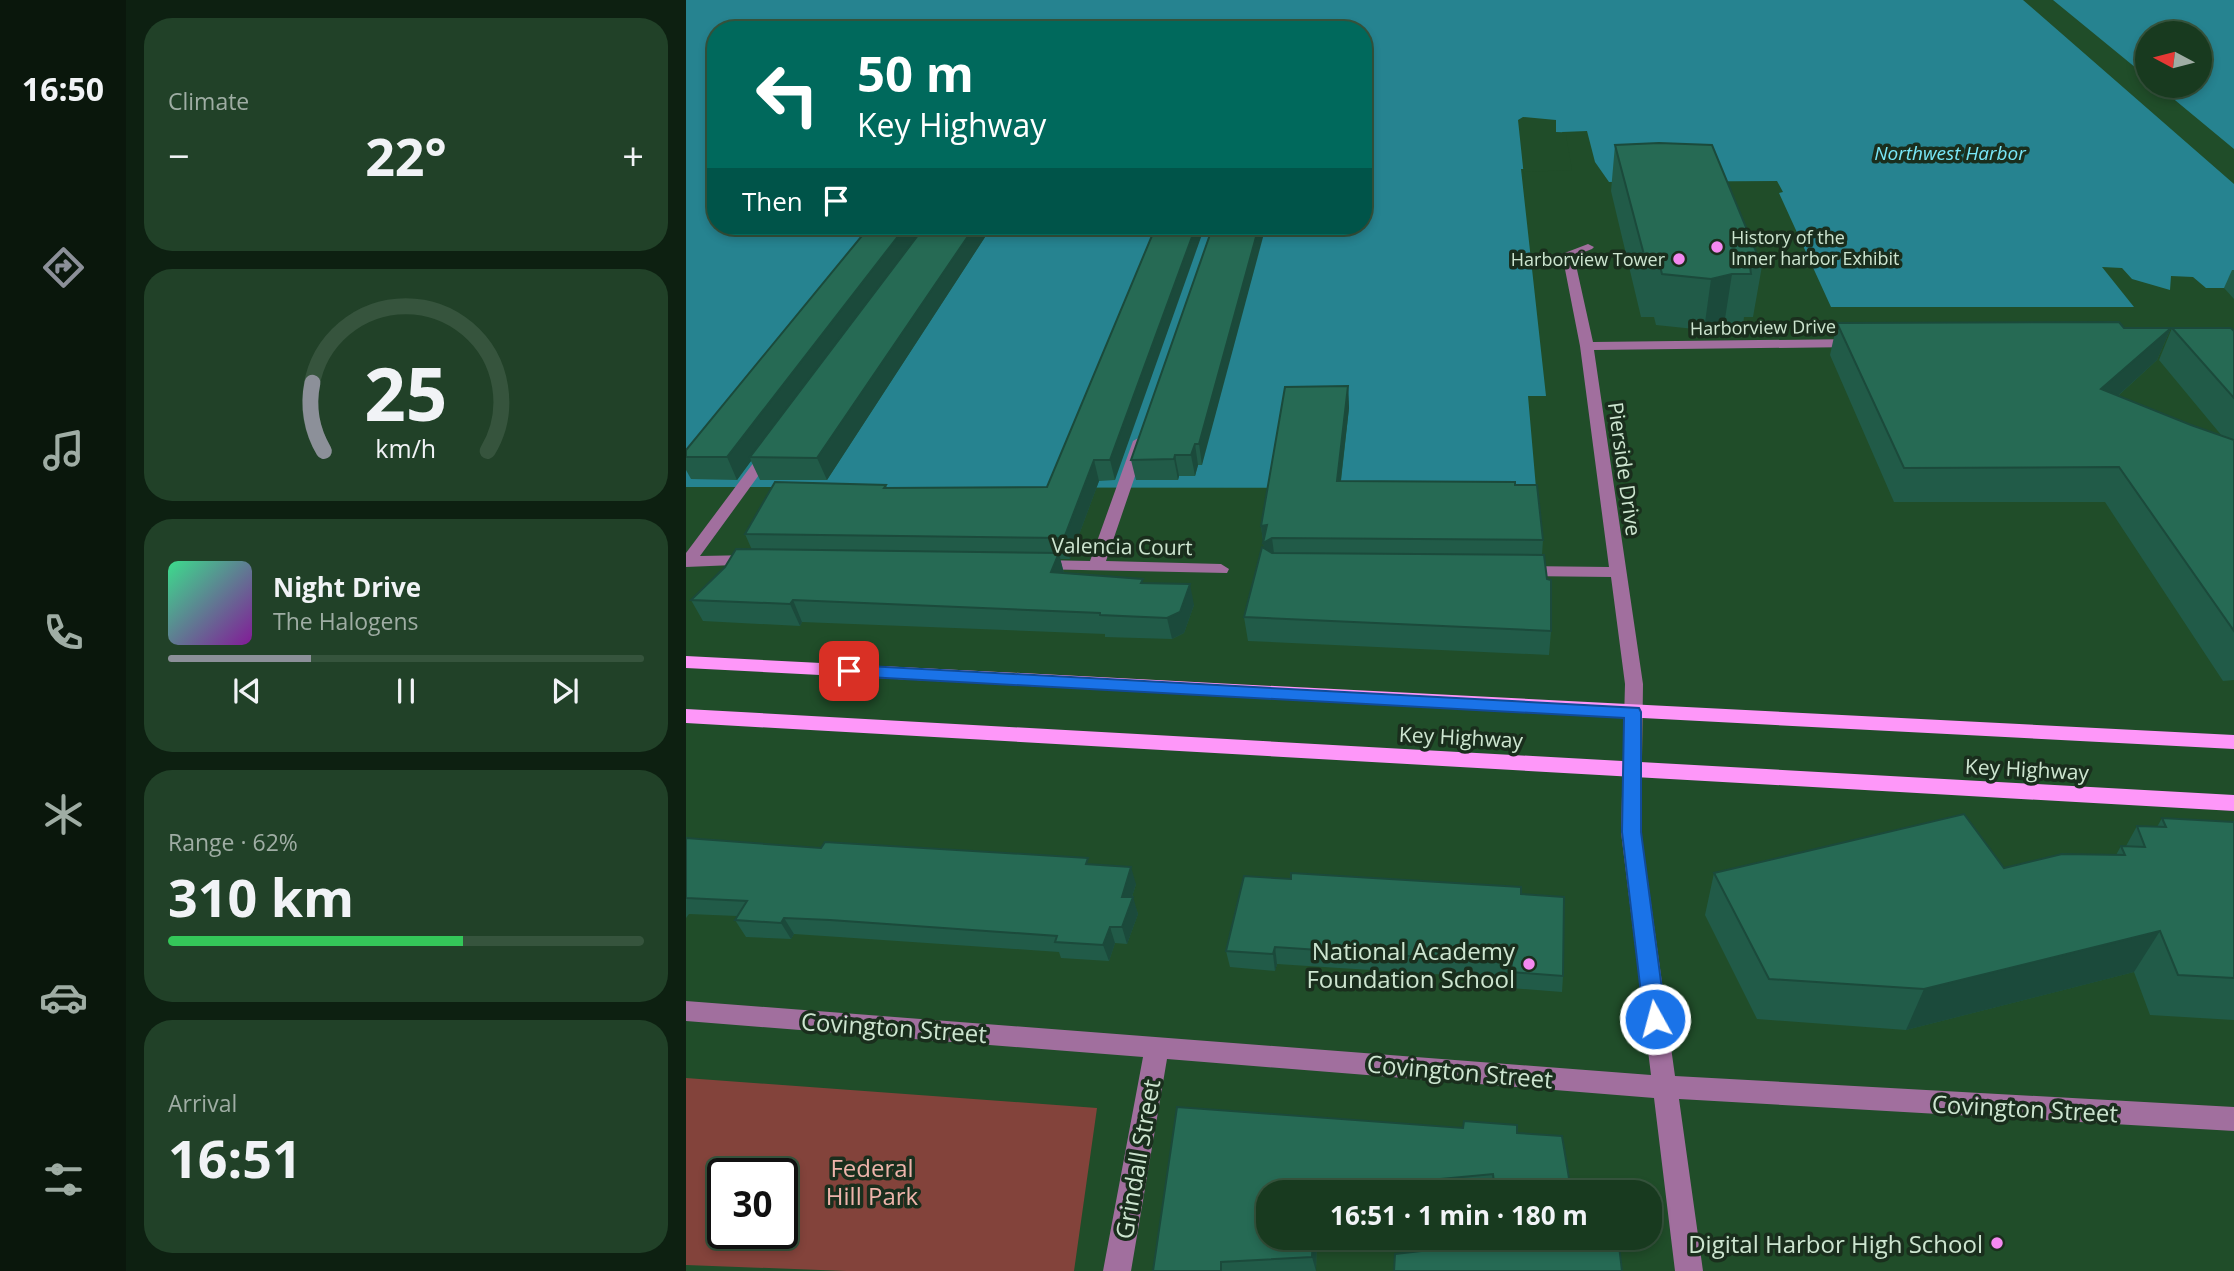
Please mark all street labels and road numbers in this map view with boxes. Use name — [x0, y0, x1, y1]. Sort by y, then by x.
street label: Harborview Drive — [1690, 314, 1836, 340]
street label: Pierside Drive — [1602, 400, 1648, 538]
street label: Valencia Court — [1051, 531, 1193, 561]
street label: Key Highway — [1398, 720, 1524, 754]
street label: Key Highway — [1964, 752, 2090, 786]
street label: Covington Street — [800, 1004, 988, 1050]
street label: Covington Street — [1366, 1046, 1554, 1096]
street label: Grindall Street — [1107, 1077, 1167, 1241]
street label: Covington Street — [1931, 1087, 2119, 1129]

